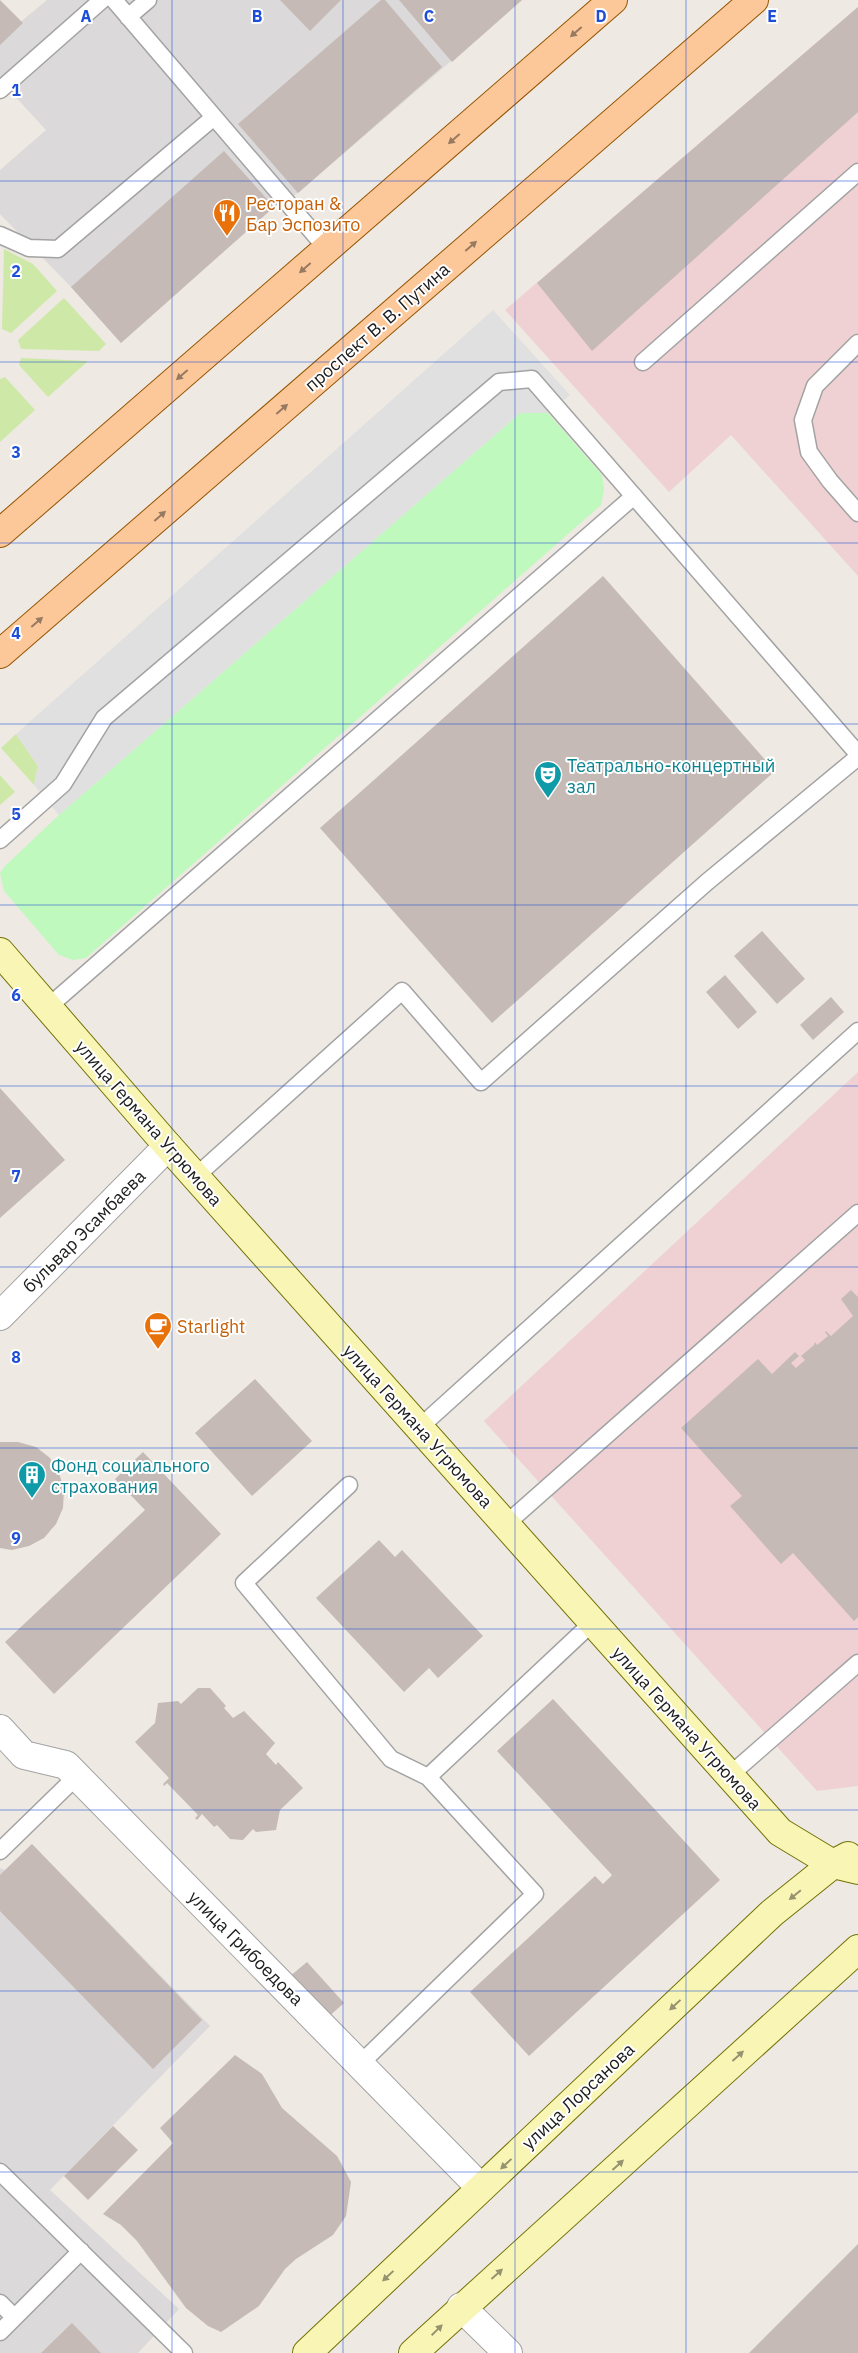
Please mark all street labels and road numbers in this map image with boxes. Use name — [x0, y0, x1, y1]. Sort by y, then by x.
street label: проспект В. В. Путина — [300, 257, 455, 396]
street label: улица Германа Угрюмова — [71, 1035, 228, 1211]
street label: бульвар Эсамбаева — [18, 1165, 150, 1297]
street label: улица Германа Угрюмова — [338, 1339, 498, 1513]
street label: улица Германа Угрюмова — [607, 1641, 767, 1815]
street label: улица Грибоедова — [184, 1886, 309, 2011]
street label: улица Лорсанова — [517, 2038, 639, 2154]

